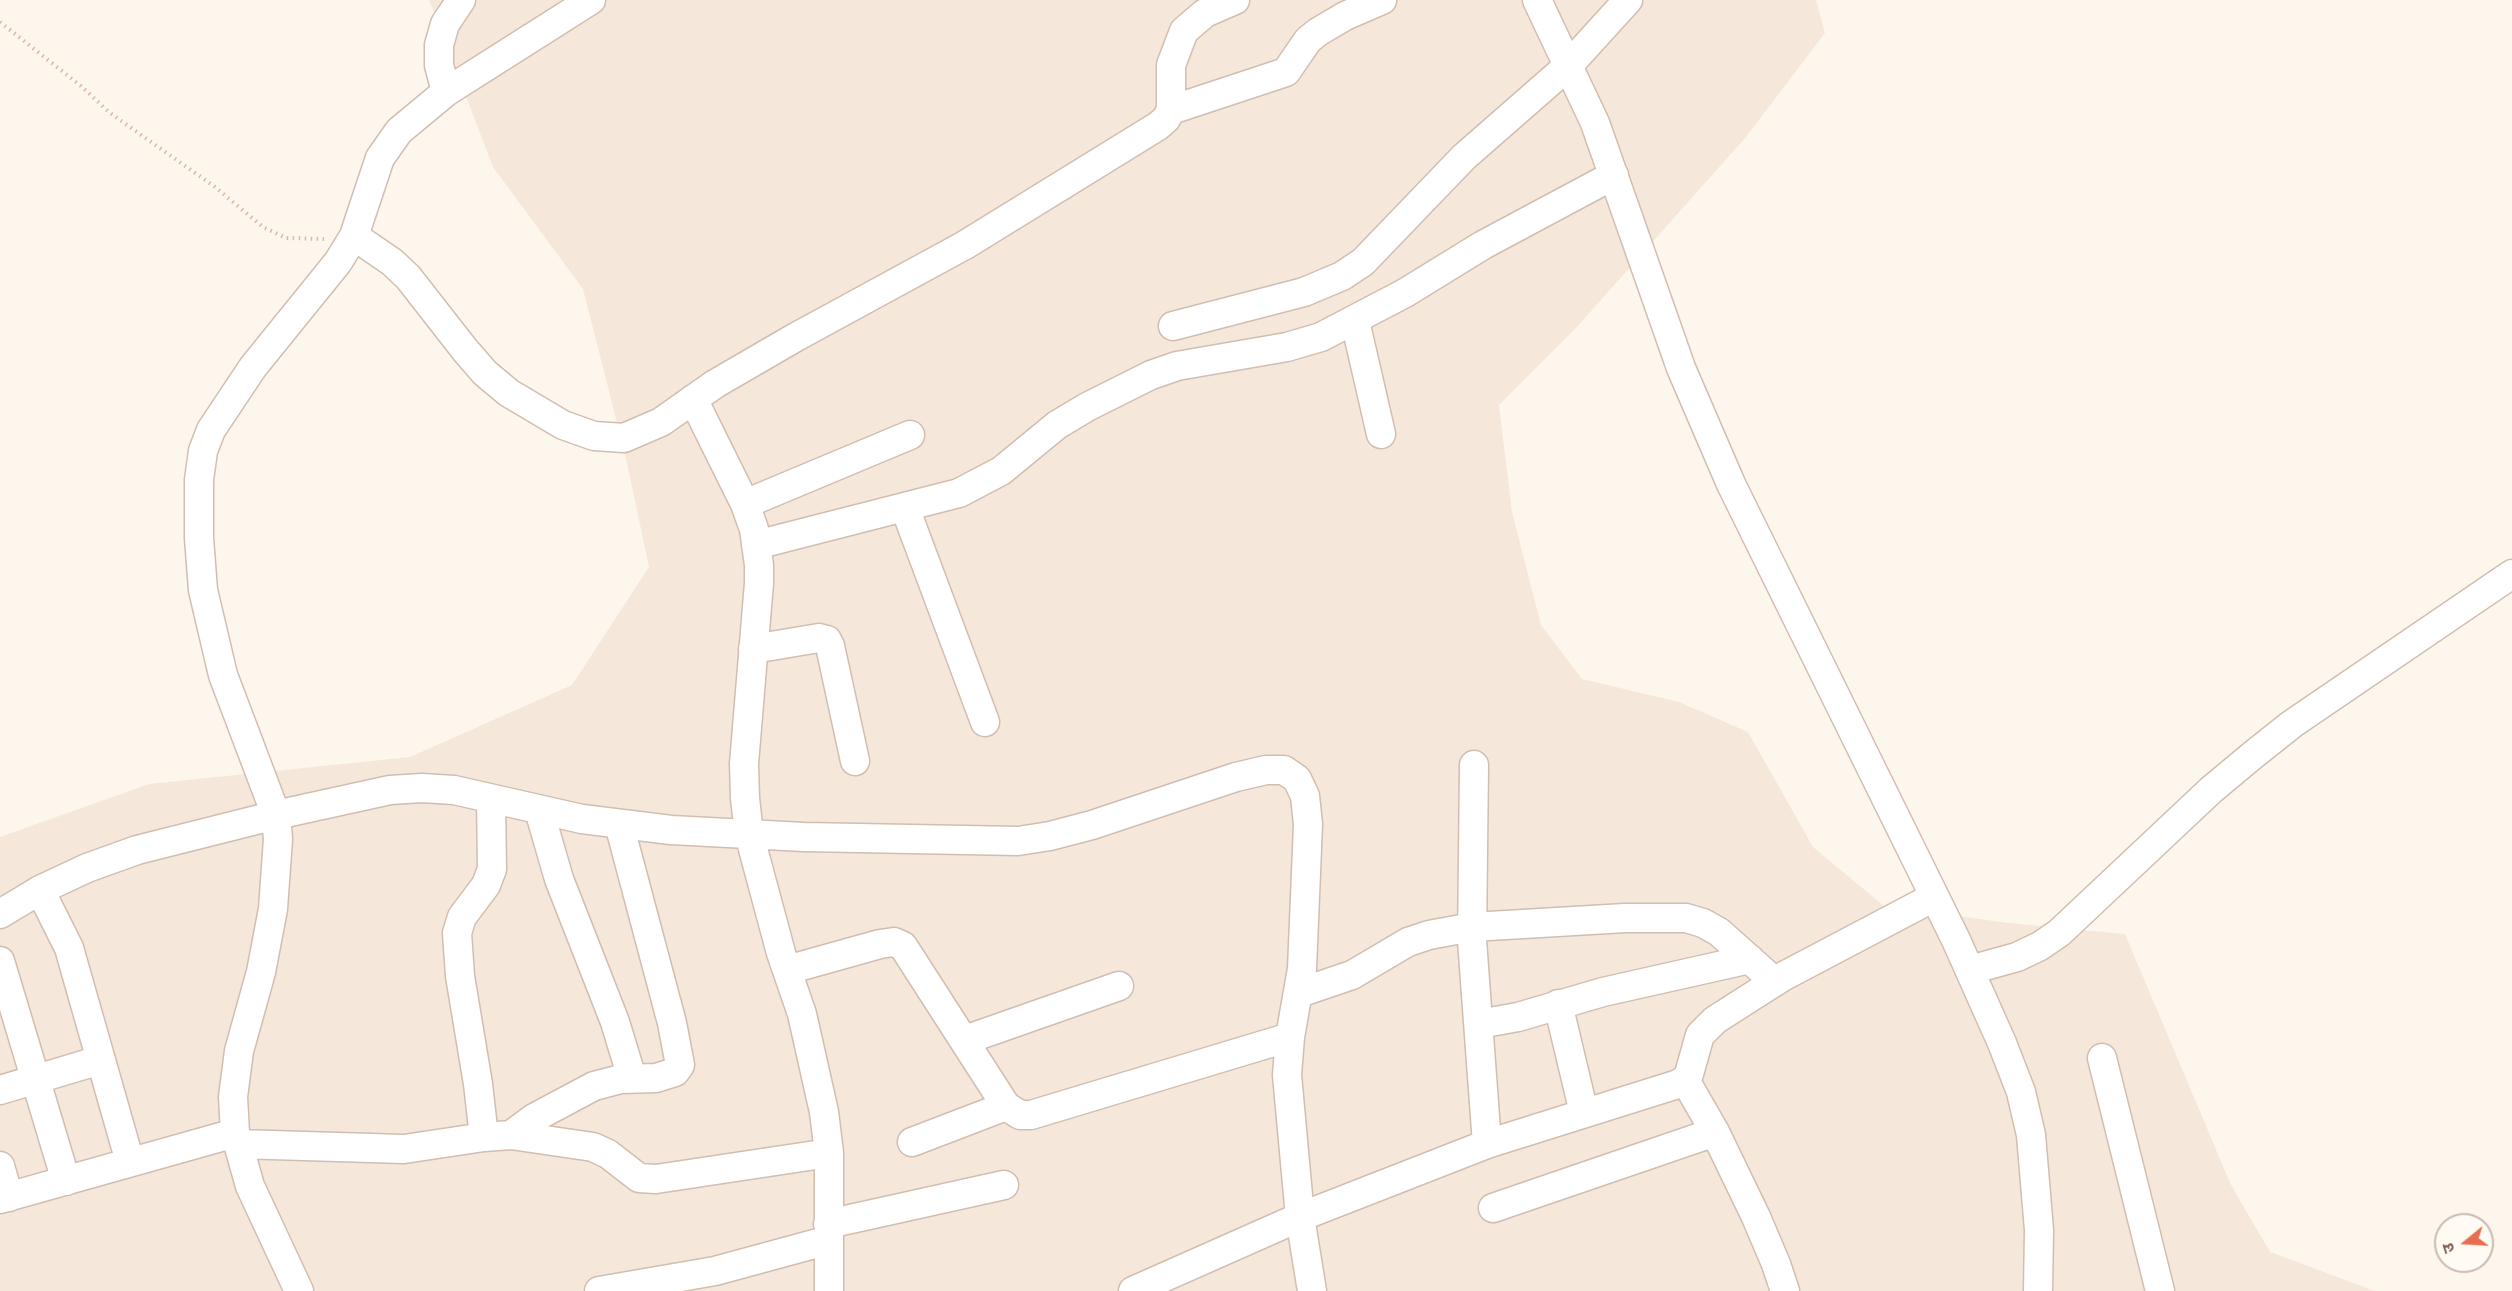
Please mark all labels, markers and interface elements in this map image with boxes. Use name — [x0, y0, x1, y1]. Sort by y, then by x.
north arrow — [2434, 1213, 2494, 1273]
text: उ — [2437, 1240, 2460, 1256]

